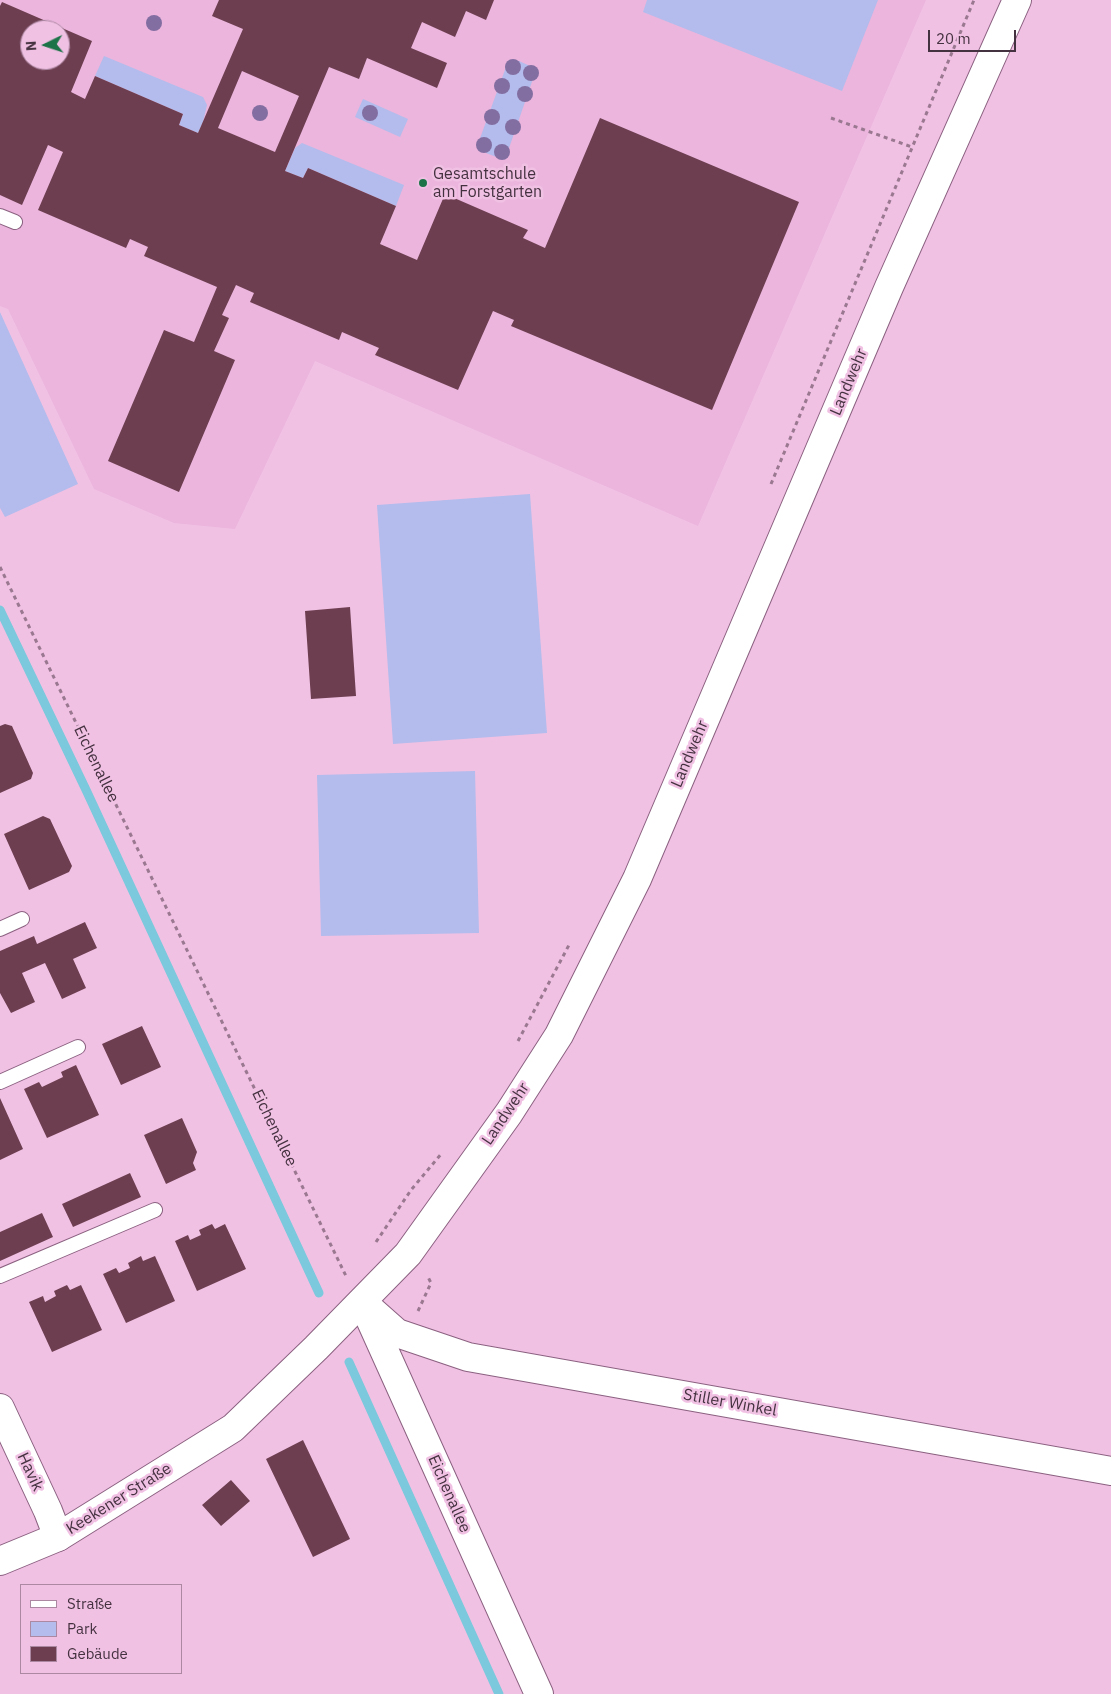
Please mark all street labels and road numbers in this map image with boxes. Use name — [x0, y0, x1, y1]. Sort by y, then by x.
street label: Landwehr — [826, 346, 872, 418]
street label: Landwehr — [667, 718, 713, 790]
street label: Eichenallee — [69, 722, 123, 806]
street label: Landwehr — [478, 1079, 534, 1149]
street label: Eichenallee — [247, 1086, 301, 1170]
street label: Stiller Winkel — [682, 1385, 778, 1421]
street label: Havik — [13, 1450, 47, 1494]
street label: Eichenallee — [423, 1452, 475, 1536]
street label: Keekener Straße — [63, 1459, 175, 1539]

